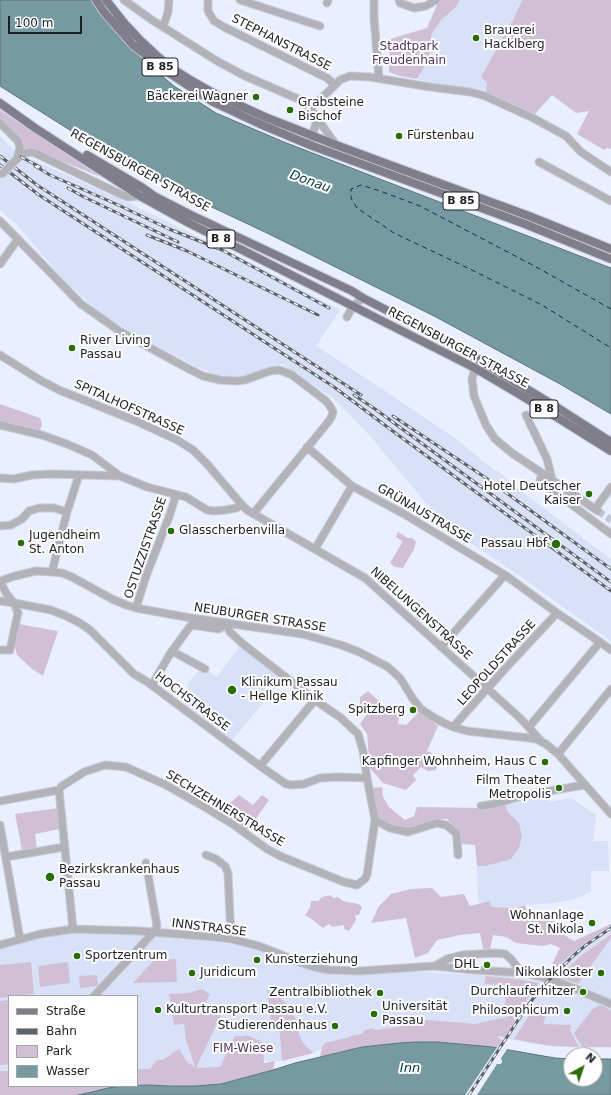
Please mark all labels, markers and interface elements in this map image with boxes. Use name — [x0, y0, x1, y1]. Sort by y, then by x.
scale bar — [10, 8, 84, 34]
street label: STEPHANSTRASSE — [229, 12, 333, 74]
text: 100 m — [15, 16, 53, 30]
place label: Brauerei Hacklberg — [484, 24, 545, 52]
marker: Brauerei Hacklberg — [471, 33, 481, 43]
park label: Stadtpark Freudenhain — [372, 40, 446, 68]
road number: B 85 — [142, 58, 178, 76]
place label: Bäckerei Wagner — [147, 90, 248, 104]
marker: Bäckerei Wagner — [251, 92, 261, 102]
place label: Grabsteine Bischof — [298, 96, 364, 124]
marker: Grabsteine Bischof — [285, 105, 295, 115]
street label: REGENSBURGER STRASSE — [68, 126, 212, 216]
place label: Fürstenbau — [407, 129, 474, 143]
marker: Fürstenbau — [394, 131, 404, 141]
water label: Donau — [287, 167, 333, 197]
road number: B 85 — [443, 192, 479, 210]
road number: B 8 — [207, 230, 235, 248]
street label: REGENSBURGER STRASSE — [385, 305, 531, 391]
place label: River Living Passau — [80, 334, 151, 362]
marker: River Living Passau — [67, 343, 77, 353]
street label: SPITALHOFSTRASSE — [72, 377, 186, 439]
road number: B 8 — [530, 400, 558, 418]
place label: Hotel Deutscher Kaiser — [484, 480, 581, 508]
street label: GRÜNAUSTRASSE — [374, 481, 474, 547]
marker: Hotel Deutscher Kaiser — [584, 489, 594, 499]
street label: OSTUZZISTRASSE — [122, 495, 170, 601]
place label: Glasscherbenvilla — [179, 524, 285, 538]
marker: Glasscherbenvilla — [166, 526, 176, 536]
place label: Jugendheim St. Anton — [29, 529, 100, 557]
place label: Passau Hbf — [481, 537, 547, 551]
marker: Jugendheim St. Anton — [16, 538, 26, 548]
marker: Passau Hbf — [550, 538, 562, 550]
street label: NIBELUNGENSTRASSE — [367, 565, 475, 663]
street label: NEUBURGER STRASSE — [193, 600, 327, 636]
street label: LEOPOLDSTRASSE — [455, 617, 539, 709]
street label: HOCHSTRASSE — [152, 669, 232, 735]
place label: Klinikum Passau - Hellge Klinik — [241, 676, 338, 704]
marker: Klinikum Passau - Hellge Klinik — [226, 684, 238, 696]
place label: Spitzberg — [348, 703, 405, 717]
marker: Spitzberg — [408, 705, 418, 715]
place label: Kapfinger Wohnheim, Haus C — [362, 755, 537, 769]
marker: Kapfinger Wohnheim, Haus C — [540, 757, 550, 767]
street label: SECHZEHNERSTRASSE — [163, 768, 287, 850]
place label: Film Theater Metropolis — [476, 774, 551, 802]
marker: Film Theater Metropolis — [554, 783, 564, 793]
place label: Bezirkskrankenhaus Passau — [59, 863, 180, 891]
marker: Bezirkskrankenhaus Passau — [44, 871, 56, 883]
place label: Wohnanlage St. Nikola — [510, 909, 584, 937]
street label: INNSTRASSE — [171, 916, 247, 940]
marker: Wohnanlage St. Nikola — [587, 918, 597, 928]
place label: Sportzentrum — [85, 949, 167, 963]
marker: Sportzentrum — [72, 951, 82, 961]
place label: Kunsterziehung — [265, 953, 358, 967]
marker: Kunsterziehung — [252, 955, 262, 965]
place label: DHL — [454, 958, 479, 972]
marker: DHL — [482, 960, 492, 970]
place label: Juridicum — [200, 966, 256, 980]
place label: Nikolakloster — [515, 966, 593, 980]
marker: Juridicum — [187, 968, 197, 978]
marker: Nikolakloster — [596, 968, 606, 978]
place label: Durchlauferhitzer — [470, 985, 575, 999]
place label: Zentralbibliothek — [269, 986, 372, 1000]
marker: Durchlauferhitzer — [578, 987, 588, 997]
marker: Zentralbibliothek — [375, 988, 385, 998]
legend — [8, 995, 138, 1087]
place label: Universität Passau — [382, 1000, 447, 1028]
place label: Kulturtransport Passau e.V. — [166, 1003, 328, 1017]
text: Straße — [46, 1004, 86, 1018]
place label: Philosophicum — [472, 1004, 559, 1018]
marker: Kulturtransport Passau e.V. — [153, 1005, 163, 1015]
marker: Philosophicum — [562, 1006, 572, 1016]
marker: Universität Passau — [369, 1009, 379, 1019]
place label: Studierendenhaus — [218, 1019, 327, 1033]
marker: Studierendenhaus — [330, 1021, 340, 1031]
text: Bahn — [46, 1024, 77, 1038]
park label: FIM-Wiese — [213, 1042, 273, 1056]
text: Park — [46, 1044, 72, 1058]
north arrow — [563, 1047, 603, 1087]
text: N — [583, 1050, 598, 1066]
water label: Inn — [400, 1061, 420, 1077]
text: Wasser — [46, 1064, 89, 1078]

